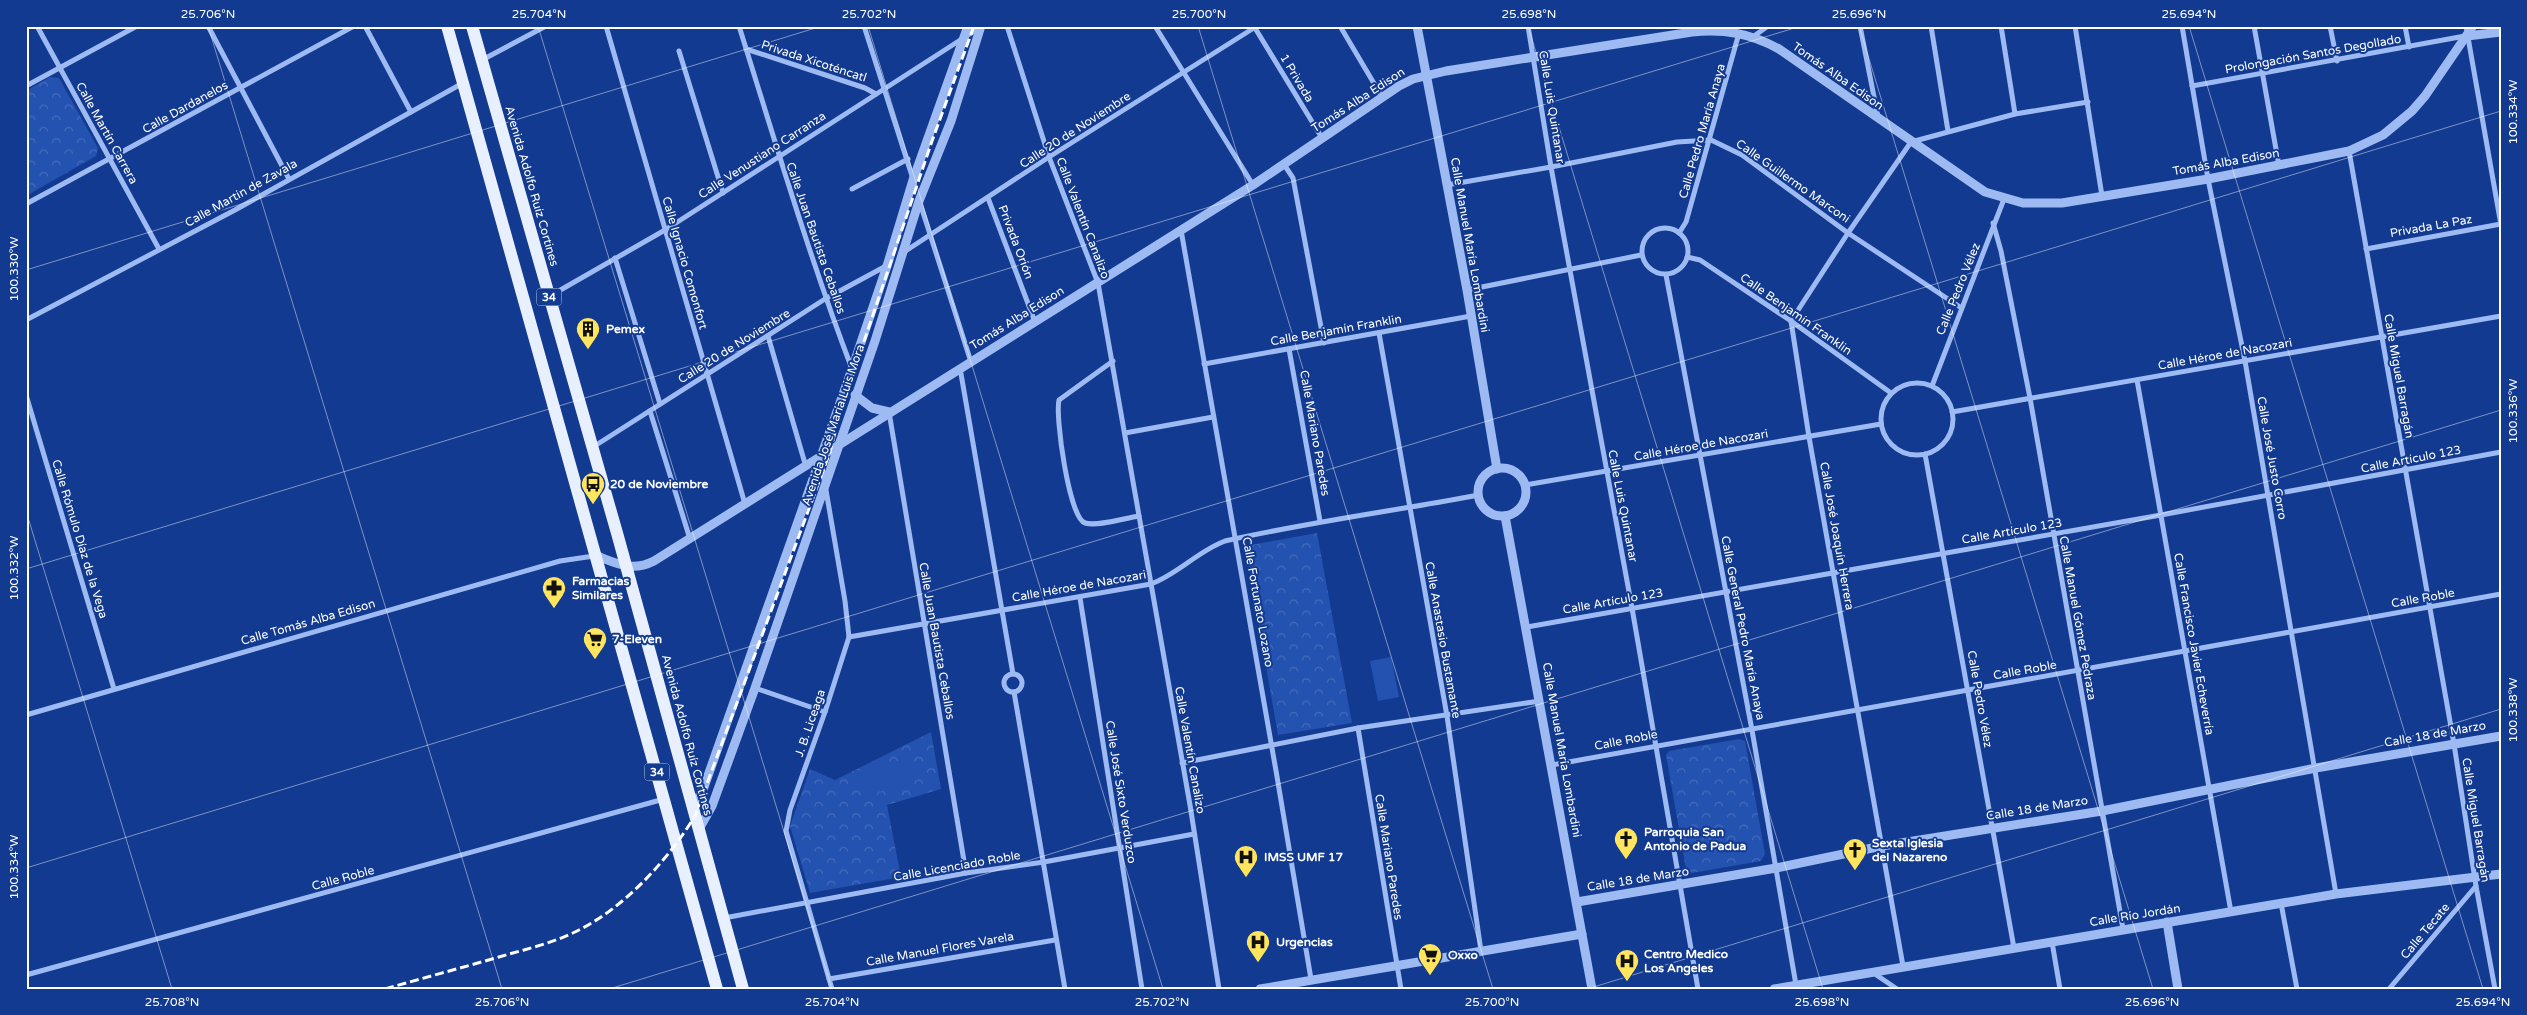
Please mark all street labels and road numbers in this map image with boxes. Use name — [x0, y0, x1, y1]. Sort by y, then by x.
street label: Prolongación Santos Degollado — [2224, 32, 2402, 76]
street label: Privada Xicoténcatl — [760, 37, 868, 85]
street label: Tomás Alba Edison — [1790, 39, 1886, 113]
street label: Calle Luis Quintanar — [1536, 50, 1568, 165]
street label: 1 Privada — [1277, 51, 1317, 105]
street label: Calle Pedro María Anaya — [1676, 62, 1728, 200]
street label: Tomás Alba Edison — [1309, 65, 1407, 135]
street label: Calle Dardanelos — [140, 78, 230, 136]
street label: Calle Martín Carrera — [73, 80, 141, 186]
street label: Calle 20 de Noviembre — [1017, 89, 1133, 171]
street label: Avenida Adolfo Ruíz Cortines — [502, 104, 562, 268]
street label: Calle Venustiano Carranza — [696, 109, 828, 201]
street label: Calle Guillermo Marconi — [1733, 136, 1853, 226]
street label: Tomás Alba Edison — [2172, 146, 2280, 178]
street label: Calle Valentín Canalizo — [1053, 155, 1113, 281]
street label: Calle Martín de Zavala — [182, 156, 300, 230]
street label: Calle Manuel María Lombardini — [1448, 156, 1492, 334]
street label: Calle Juan Bautista Ceballos — [783, 160, 849, 316]
street label: Calle Ignacio Comonfort — [659, 195, 711, 331]
street label: Privada Orión — [996, 203, 1036, 281]
street label: Privada La Paz — [2389, 212, 2473, 240]
street label: Calle Pedro Vélez — [1933, 241, 1983, 337]
street label: Calle Benjamín Franklin — [1738, 270, 1854, 358]
street label: Tomás Alba Edison — [967, 283, 1067, 353]
road number: 34 — [536, 288, 562, 306]
street label: Calle 20 de Noviembre — [675, 306, 793, 386]
street label: Calle Benjamín Franklin — [1269, 312, 1403, 348]
street label: Calle Miguel Barragán — [2381, 313, 2417, 439]
street label: Calle Héroe de Nacozari — [2157, 335, 2293, 373]
street label: Avenida José María Luis Mora — [799, 342, 867, 508]
street label: Calle Mariano Paredes — [1297, 369, 1333, 497]
street label: Calle José Justo Corro — [2254, 395, 2290, 521]
street label: Calle Héroe de Nacozari — [1633, 426, 1769, 464]
street label: Calle Artículo 123 — [2360, 442, 2462, 476]
street label: Calle Luis Quintanar — [1605, 449, 1641, 564]
street label: Calle Rómulo Díaz de la Vega — [49, 458, 111, 620]
street label: Calle José Joaquín Herrera — [1817, 461, 1857, 611]
street label: Calle Artículo 123 — [1961, 515, 2063, 547]
street label: Calle General Pedro María Anaya — [1718, 535, 1768, 721]
street label: Calle Manuel Gómez Pedraza — [2057, 535, 2099, 701]
street label: Calle Fortunato Lozano — [1240, 536, 1276, 668]
street label: Calle Francisco Javier Echeverría — [2171, 552, 2217, 736]
street label: Calle Juan Bautista Ceballos — [916, 561, 958, 721]
street label: Calle Anastasio Bustamante — [1422, 561, 1464, 720]
street label: Calle Héroe de Nacozari — [1011, 567, 1147, 605]
street label: Calle Artículo 123 — [1562, 585, 1664, 617]
street label: Calle Roble — [2390, 585, 2456, 610]
street label: Calle Tomás Alba Edison — [239, 596, 377, 648]
street label: Calle Pedro Vélez — [1965, 649, 1995, 749]
street label: Avenida Adolfo Ruíz Cortines — [659, 653, 715, 817]
street label: Calle Roble — [1992, 657, 2058, 682]
street label: Calle Manuel María Lombardini — [1540, 661, 1584, 839]
street label: Calle Valentín Canalizo — [1172, 685, 1208, 815]
street label: J. B. Liceaga — [792, 687, 828, 759]
street label: Calle 18 de Marzo — [2383, 718, 2487, 750]
street label: Calle José Sixto Verduzco — [1103, 719, 1139, 865]
street label: Calle Roble — [1593, 727, 1659, 753]
street label: Calle Miguel Barragán — [2459, 757, 2493, 883]
road number: 34 — [644, 764, 670, 780]
street label: Calle Mariano Paredes — [1372, 793, 1406, 921]
street label: Calle 18 de Marzo — [1985, 793, 2089, 823]
street label: Calle Licenciado Roble — [892, 848, 1022, 884]
street label: Calle Roble — [310, 863, 376, 893]
street label: Calle 18 de Marzo — [1586, 864, 1690, 894]
street label: Calle Tecate — [2398, 900, 2453, 962]
street label: Calle Río Jordán — [2089, 901, 2181, 929]
street label: Calle Manuel Flores Varela — [865, 929, 1015, 969]

